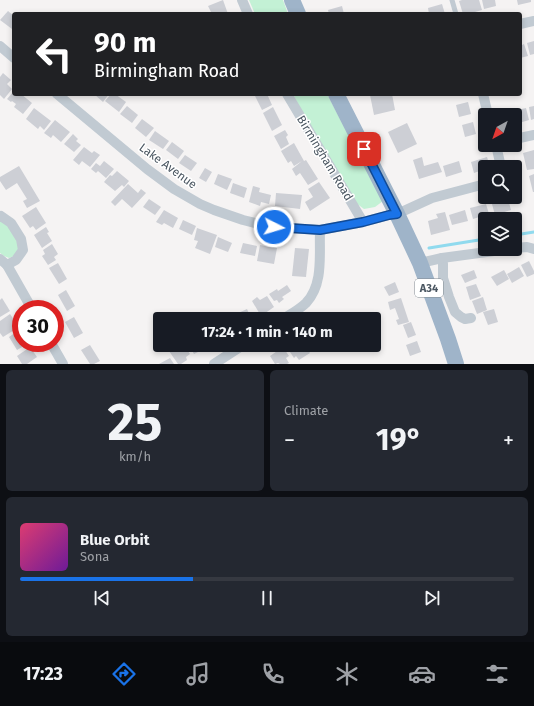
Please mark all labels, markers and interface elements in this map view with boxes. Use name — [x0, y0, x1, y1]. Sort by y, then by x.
text: 90 m — [94, 26, 156, 59]
icon: left — [28, 28, 80, 80]
text: Birmingham Road — [94, 60, 239, 82]
north arrow — [478, 108, 522, 152]
map controls — [478, 108, 522, 256]
street label: Birmingham Road — [294, 113, 356, 203]
pin — [347, 132, 381, 166]
icon: arrive — [353, 138, 375, 160]
street label: Lake Avenue — [136, 140, 200, 192]
button: search — [478, 160, 522, 204]
position arrow — [253, 206, 295, 248]
button: layers — [478, 212, 522, 256]
road number: A34 — [415, 279, 443, 297]
speed limit sign: 30 — [12, 300, 64, 352]
text: 17:24 · 1 min · 140 m — [201, 323, 333, 341]
text: 25 — [108, 391, 162, 454]
text: Climate — [284, 403, 328, 418]
text: 19° — [376, 422, 422, 458]
text: − — [284, 427, 295, 454]
text: + — [503, 427, 514, 454]
text: km/h — [119, 449, 151, 464]
text: Blue Orbit — [80, 531, 149, 549]
text: Sona — [80, 549, 109, 564]
icon: previous — [91, 587, 113, 609]
icon: pause — [256, 587, 278, 609]
icon: next — [421, 587, 443, 609]
icon: directions — [110, 660, 138, 688]
icon: music — [184, 660, 212, 688]
icon: phone — [259, 660, 287, 688]
icon: climate — [333, 660, 361, 688]
icon: car — [408, 660, 436, 688]
icon: filters — [483, 660, 511, 688]
text: 17:23 — [23, 663, 63, 685]

